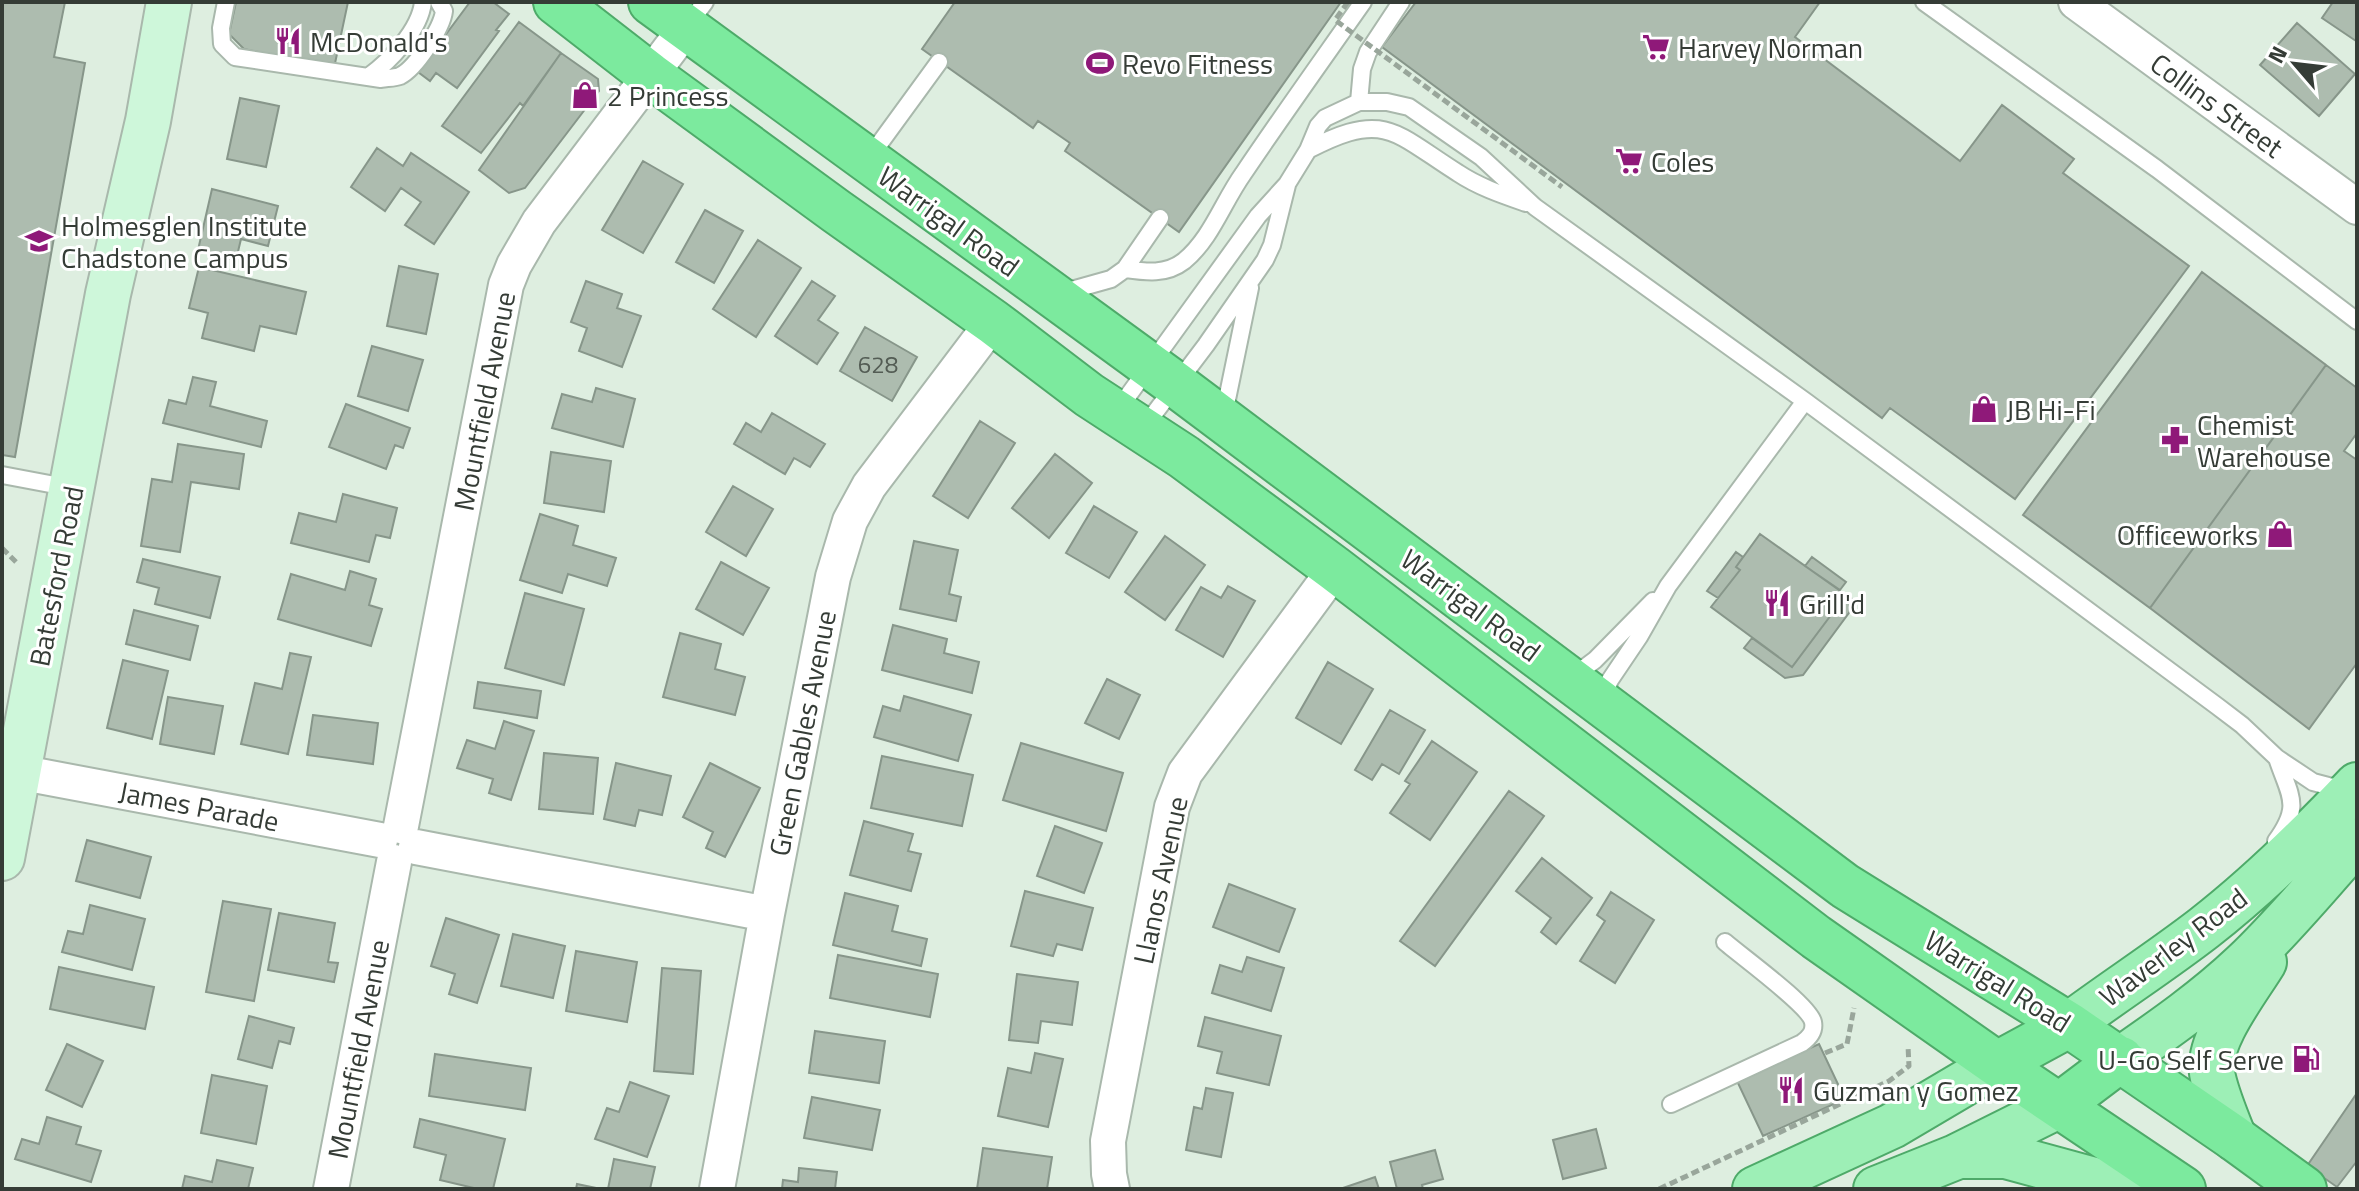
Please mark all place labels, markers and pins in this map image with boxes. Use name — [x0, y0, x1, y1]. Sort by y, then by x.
place label: McDonald's — [310, 20, 447, 63]
restaurant icon: McDonald's — [273, 26, 303, 56]
place label: Harvey Norman — [1678, 26, 1863, 69]
supermarket icon: Harvey Norman — [1641, 32, 1671, 62]
place label: Revo Fitness — [1122, 42, 1273, 85]
sports icon: Revo Fitness — [1085, 48, 1115, 78]
place label: 2 Princess — [607, 74, 729, 117]
shop icon: 2 Princess — [570, 80, 600, 110]
place label: Coles — [1651, 140, 1714, 183]
supermarket icon: Coles — [1614, 146, 1644, 176]
place label: Holmesglen Institute Chadstone Campus — [61, 204, 307, 279]
school or university icon: Holmesglen Institute Chadstone Campus — [24, 226, 54, 256]
place label: JB Hi-Fi — [2006, 388, 2096, 431]
shop icon: JB Hi-Fi — [1969, 394, 1999, 424]
place label: Chemist Warehouse — [2197, 403, 2331, 478]
pharmacy icon: Chemist Warehouse — [2160, 425, 2190, 455]
place label: Officeworks — [2117, 513, 2258, 556]
shop icon: Officeworks — [2265, 519, 2295, 549]
place label: Grill'd — [1799, 582, 1865, 625]
restaurant icon: Grill'd — [1762, 588, 1792, 618]
place label: U-Go Self Serve — [2098, 1038, 2284, 1081]
fuel station icon: U-Go Self Serve — [2291, 1044, 2321, 1074]
place label: Guzman y Gomez — [1813, 1069, 2019, 1112]
restaurant icon: Guzman y Gomez — [1776, 1075, 1806, 1105]

